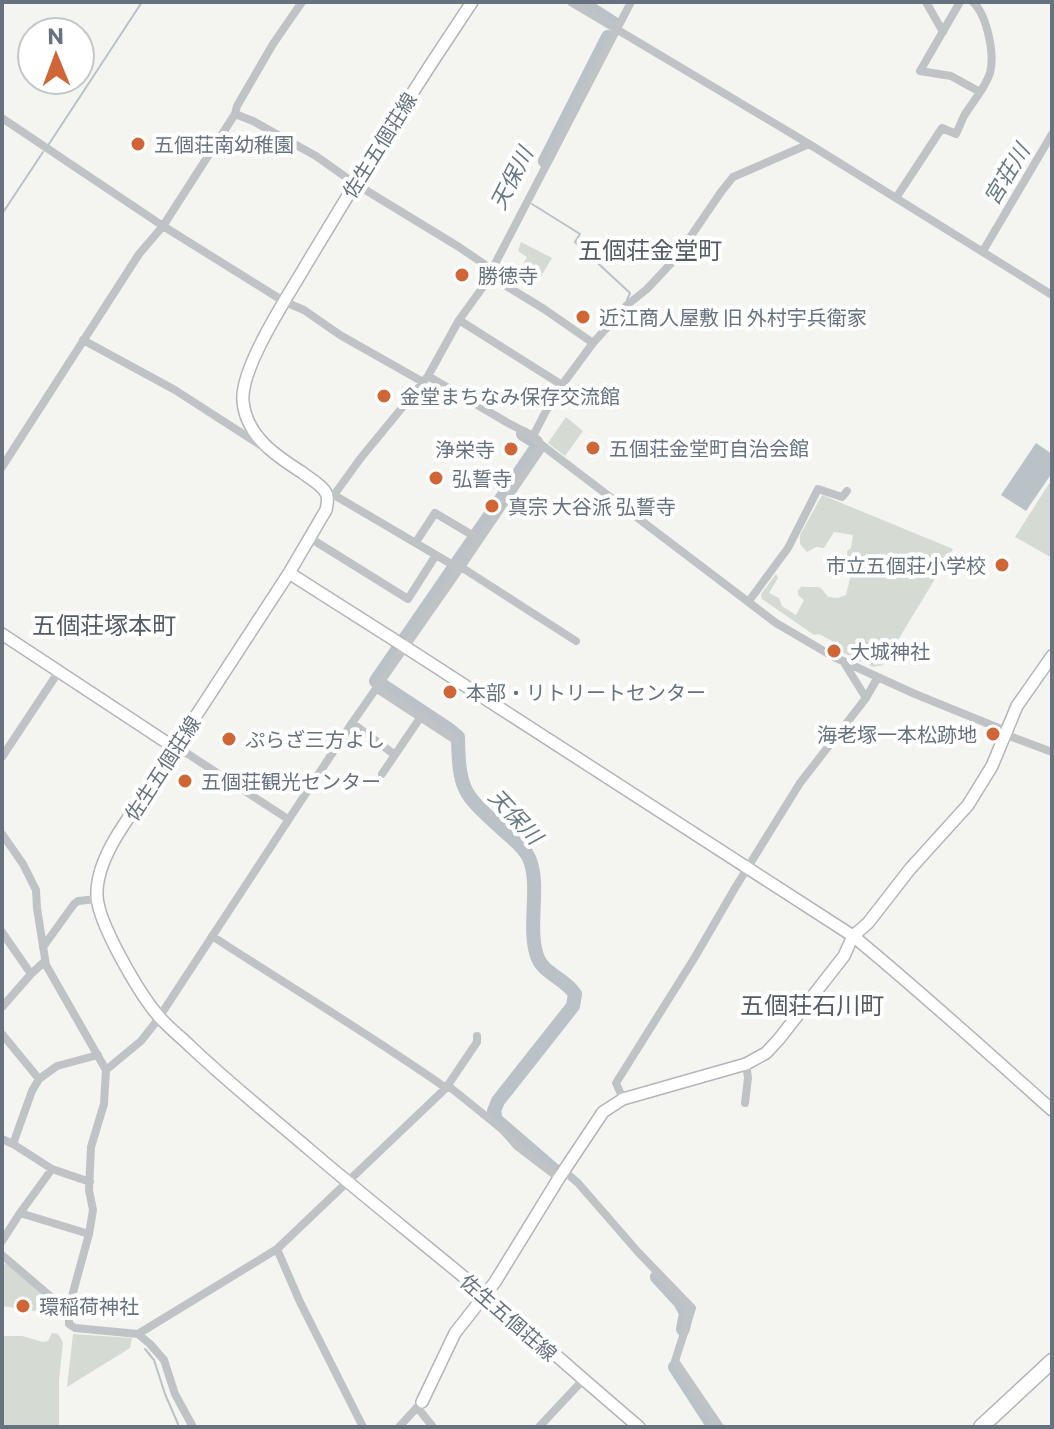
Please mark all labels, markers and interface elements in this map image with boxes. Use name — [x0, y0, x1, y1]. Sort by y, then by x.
north arrow — [16, 16, 96, 96]
text: N — [47, 22, 64, 49]
street label: 佐生五個荘線 — [337, 88, 421, 202]
place label: 五個荘南幼稚園 — [154, 132, 294, 156]
marker: 五個荘南幼稚園 — [129, 135, 147, 153]
water label: 宮荘川 — [977, 137, 1036, 209]
water label: 天保川 — [484, 141, 539, 214]
district label: 五個荘金堂町 — [578, 235, 722, 264]
place label: 勝徳寺 — [478, 263, 538, 287]
marker: 勝徳寺 — [453, 266, 471, 284]
place label: 近江商人屋敷 旧 外村宇兵衛家 — [599, 305, 867, 329]
marker: 近江商人屋敷 旧 外村宇兵衛家 — [574, 308, 592, 326]
place label: 金堂まちなみ保存交流館 — [400, 384, 620, 408]
marker: 金堂まちなみ保存交流館 — [375, 387, 393, 405]
place label: 五個荘金堂町自治会館 — [609, 436, 809, 460]
place label: 浄栄寺 — [435, 437, 495, 461]
marker: 五個荘金堂町自治会館 — [584, 439, 602, 457]
marker: 浄栄寺 — [502, 440, 520, 458]
place label: 弘誓寺 — [452, 466, 512, 490]
marker: 弘誓寺 — [427, 469, 445, 487]
place label: 真宗 大谷派 弘誓寺 — [508, 494, 676, 518]
marker: 真宗 大谷派 弘誓寺 — [483, 497, 501, 515]
place label: 市立五個荘小学校 — [826, 553, 986, 577]
marker: 市立五個荘小学校 — [993, 556, 1011, 574]
district label: 五個荘塚本町 — [32, 610, 176, 639]
place label: 大城神社 — [850, 639, 930, 663]
marker: 大城神社 — [825, 642, 843, 660]
place label: 本部・リトリートセンター — [466, 680, 706, 704]
marker: 本部・リトリートセンター — [441, 683, 459, 701]
street label: 佐生五個荘線 — [119, 711, 205, 825]
place label: 海老塚一本松跡地 — [817, 722, 977, 746]
marker: 海老塚一本松跡地 — [984, 725, 1002, 743]
place label: ぷらざ三方よし — [245, 727, 385, 751]
marker: ぷらざ三方よし — [220, 730, 238, 748]
place label: 五個荘観光センター — [201, 769, 381, 793]
marker: 五個荘観光センター — [176, 772, 194, 790]
water label: 天保川 — [484, 783, 550, 851]
district label: 五個荘石川町 — [740, 990, 884, 1019]
street label: 佐生五個荘線 — [456, 1269, 562, 1365]
place label: 環稲荷神社 — [39, 1294, 139, 1318]
marker: 環稲荷神社 — [14, 1297, 32, 1315]

